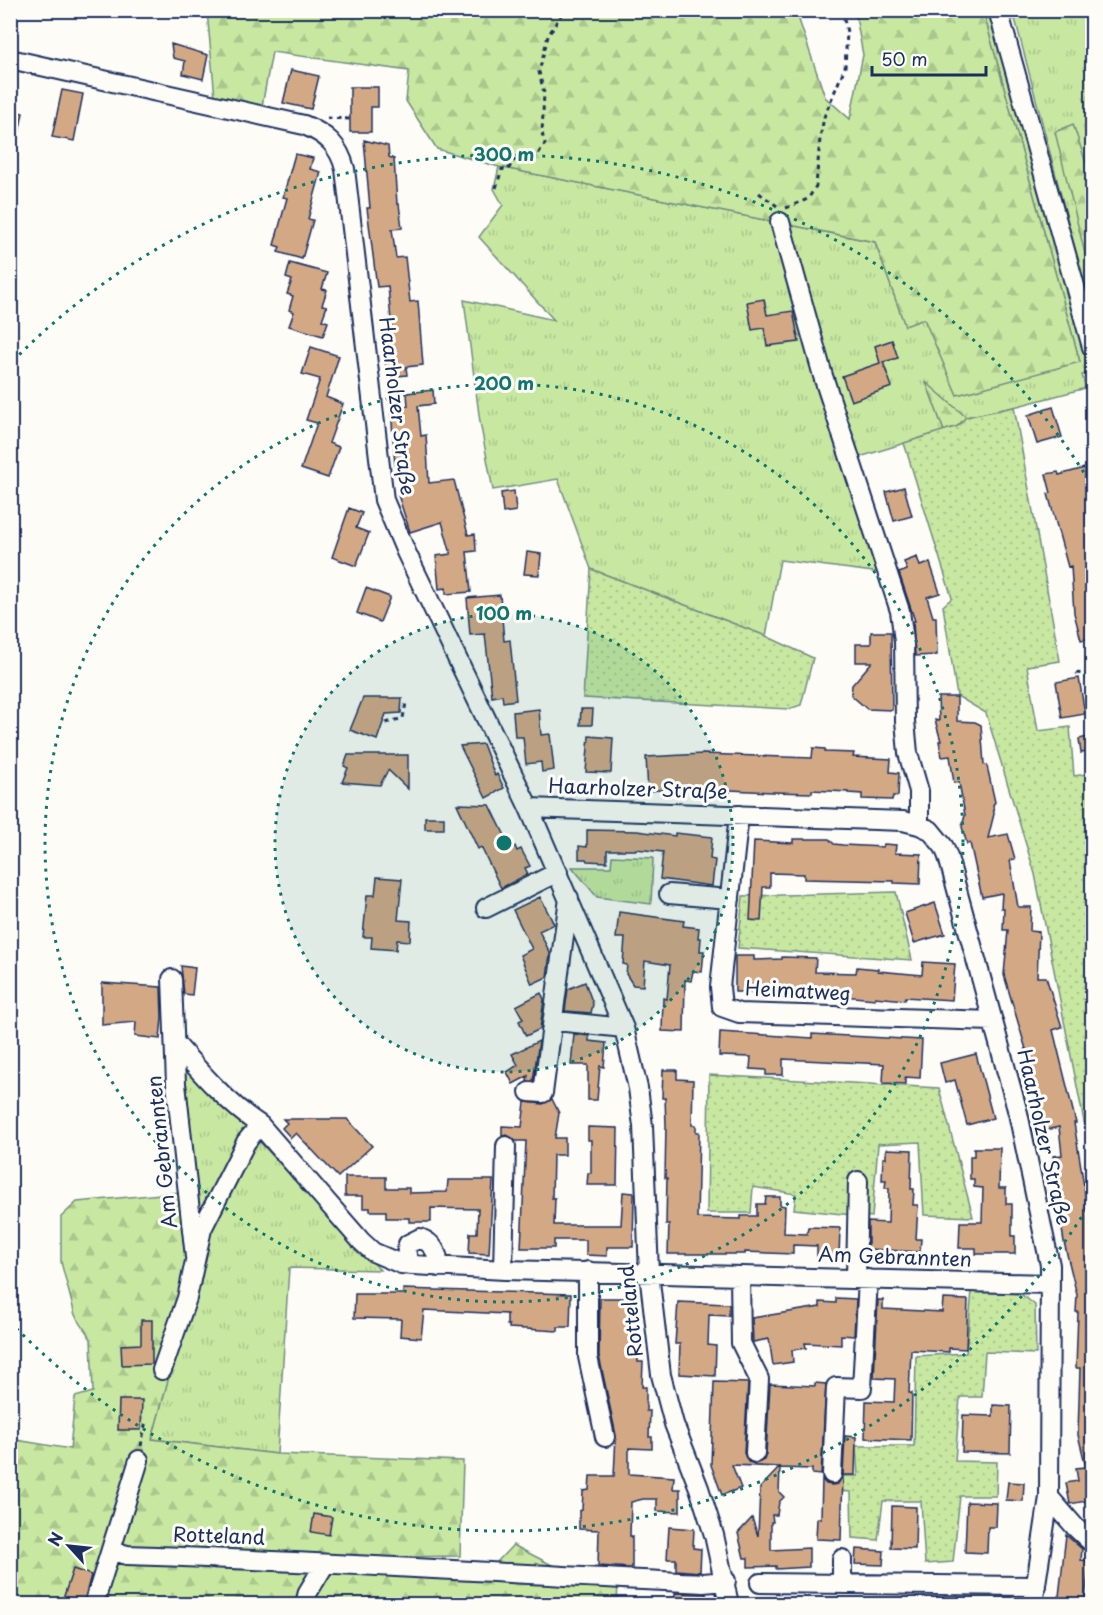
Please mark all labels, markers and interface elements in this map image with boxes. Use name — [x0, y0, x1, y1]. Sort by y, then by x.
scale bar — [872, 39, 986, 77]
text: 50 m — [881, 45, 928, 72]
text: 300 m — [474, 140, 534, 167]
street label: Haarholzer Straße — [372, 315, 424, 497]
text: 200 m — [474, 369, 534, 396]
text: 100 m — [476, 599, 532, 626]
street label: Haarholzer Straße — [548, 770, 728, 806]
centre of rings — [494, 833, 514, 853]
street label: Heimatweg — [744, 972, 852, 1008]
street label: Haarholzer Straße — [1010, 1046, 1080, 1228]
street label: Am Gebrannten — [138, 1074, 184, 1230]
street label: Am Gebrannten — [818, 1238, 972, 1274]
street label: Rotteland — [610, 1264, 650, 1359]
north arrow — [39, 1516, 99, 1576]
street label: Rotteland — [172, 1518, 266, 1552]
text: N — [41, 1528, 68, 1550]

